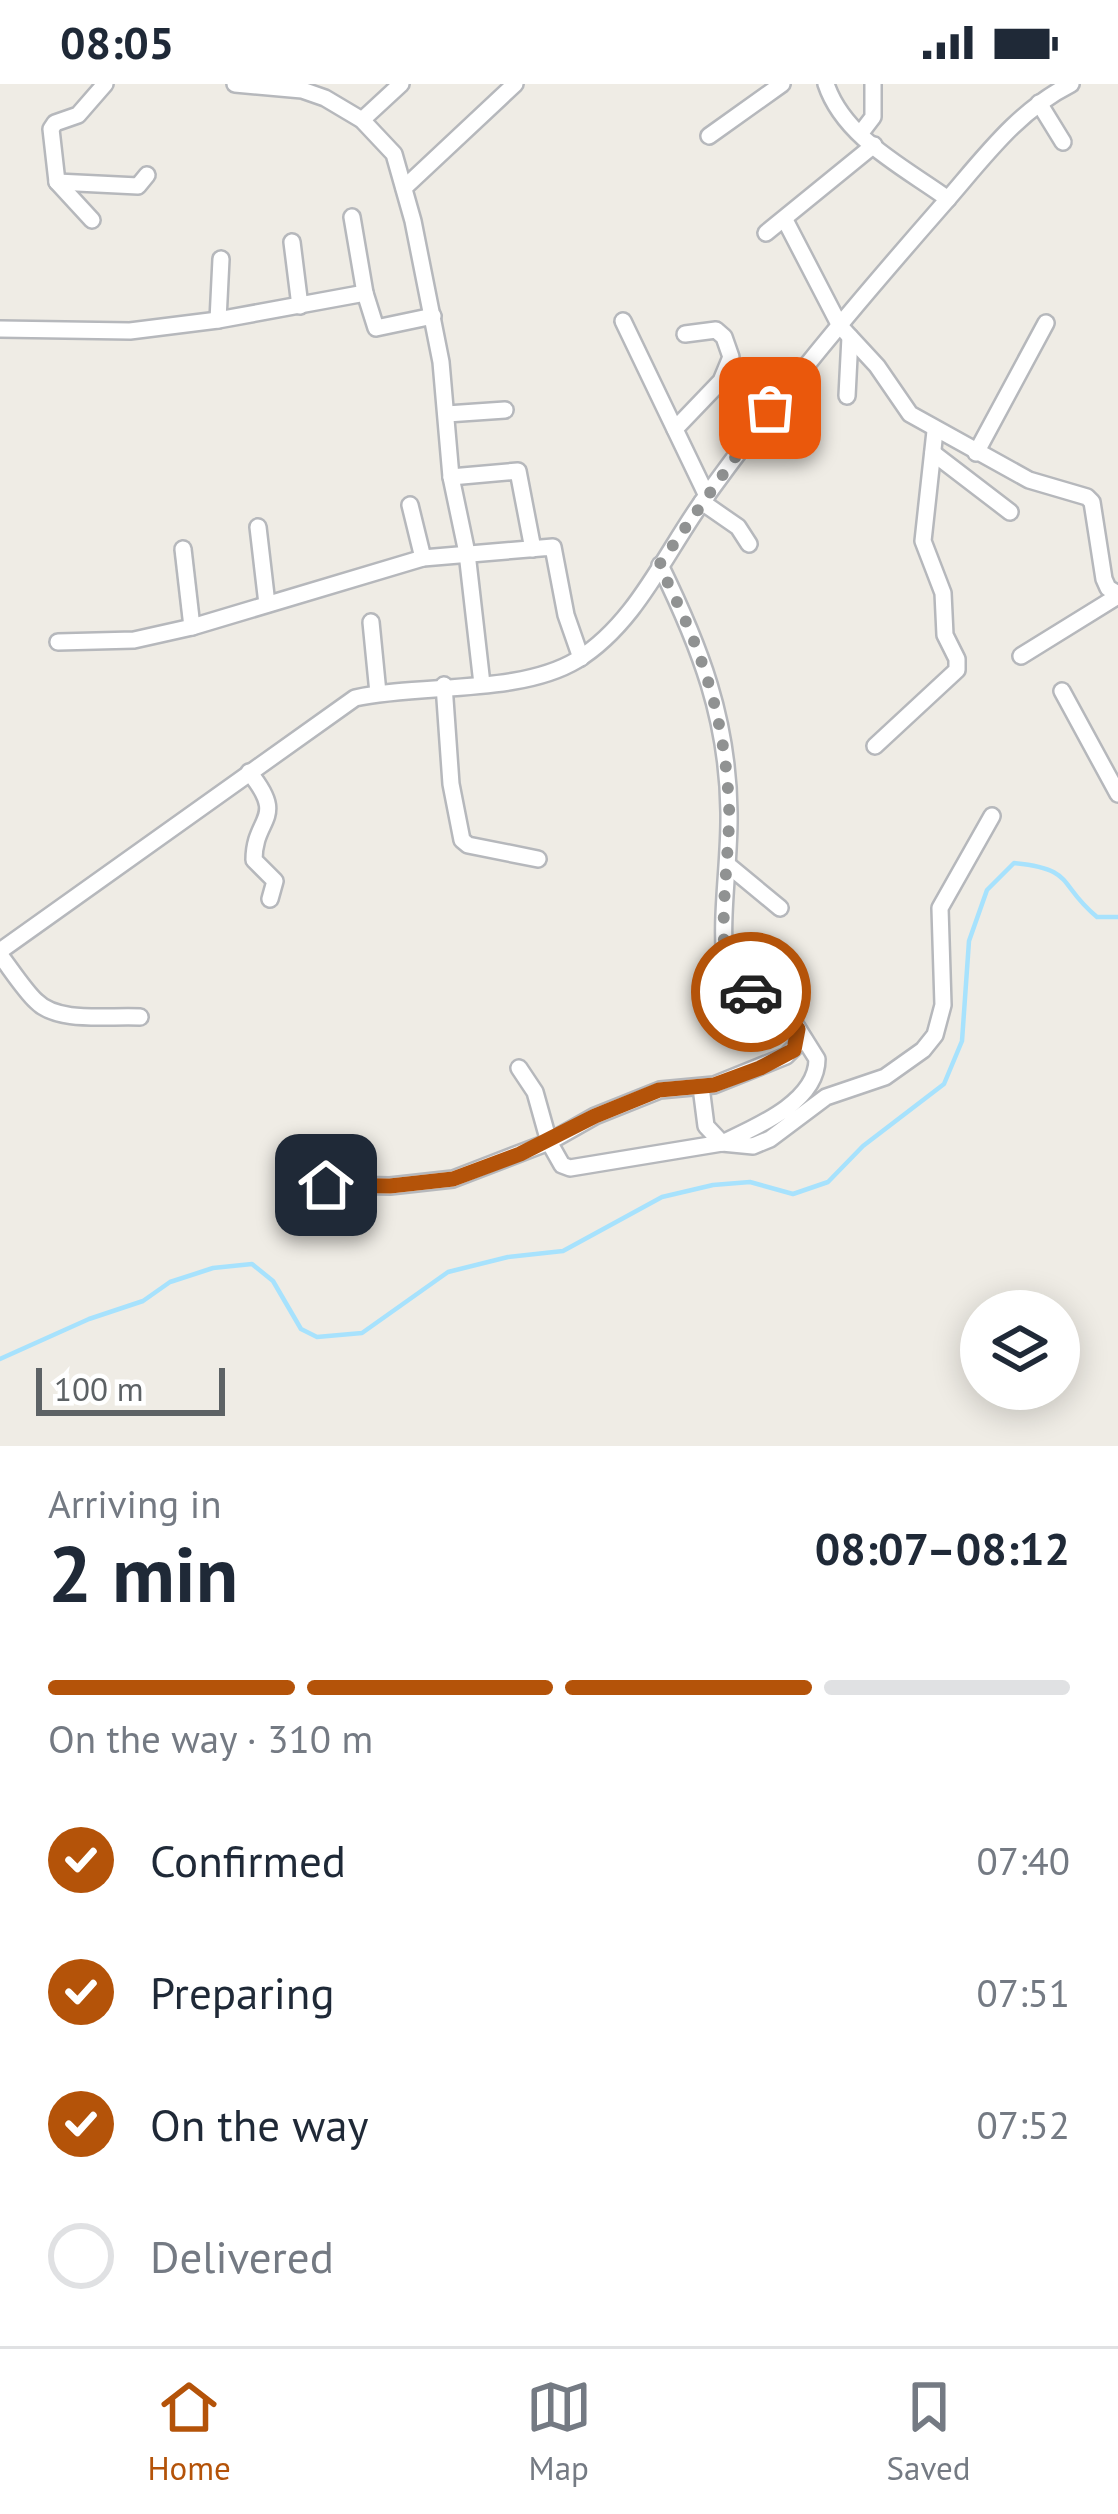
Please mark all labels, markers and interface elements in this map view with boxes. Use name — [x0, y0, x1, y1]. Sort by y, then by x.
text: 08:05 — [60, 13, 174, 71]
pin — [719, 357, 821, 459]
icon: bag — [737, 375, 803, 441]
courier — [691, 932, 811, 1052]
icon: car — [718, 959, 784, 1025]
pin — [275, 1134, 377, 1236]
icon: home — [293, 1152, 359, 1218]
map controls — [960, 1290, 1080, 1410]
button: layers — [960, 1290, 1080, 1410]
scale bar — [36, 1362, 225, 1415]
text: 100 m — [54, 1367, 144, 1410]
text: Arriving in — [48, 1478, 222, 1529]
text: 08:07–08:12 — [815, 1519, 1070, 1577]
text: 2 min — [48, 1523, 238, 1624]
text: On the way · 310 m — [48, 1713, 373, 1764]
icon: check — [48, 1827, 114, 1893]
text: Confirmed — [150, 1831, 346, 1889]
text: 07:40 — [976, 1835, 1070, 1886]
icon: check — [48, 1959, 114, 2025]
text: Preparing — [150, 1963, 335, 2021]
text: 07:51 — [976, 1967, 1070, 2018]
icon: check — [48, 2091, 114, 2157]
text: On the way — [150, 2095, 369, 2153]
text: 07:52 — [976, 2099, 1070, 2150]
text: Delivered — [150, 2227, 334, 2285]
tab: Home — [147, 2374, 231, 2489]
tab: Map — [526, 2374, 592, 2489]
tab: Saved — [887, 2374, 971, 2489]

